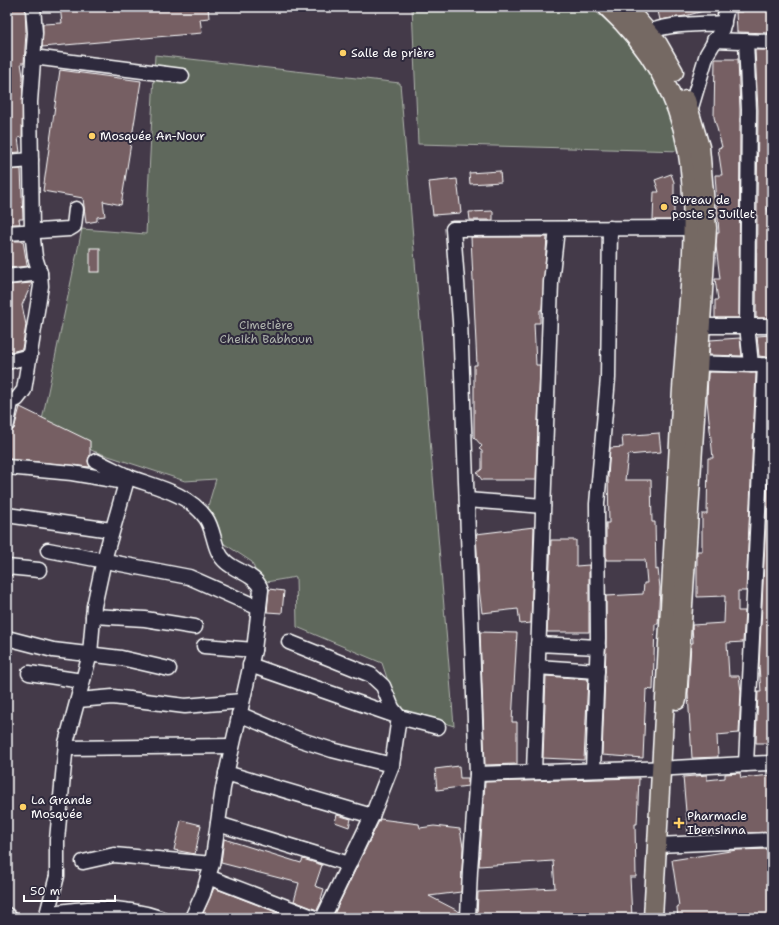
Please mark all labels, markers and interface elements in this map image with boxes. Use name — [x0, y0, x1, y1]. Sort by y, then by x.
place label: Salle de prière — [351, 45, 435, 61]
marker: Salle de prière — [338, 48, 348, 58]
place label: Mosquée An-Nour — [100, 128, 205, 144]
marker: Mosquée An-Nour — [87, 131, 97, 141]
place label: Bureau de poste 5 Juillet — [672, 192, 755, 222]
marker: Bureau de poste 5 Juillet — [659, 202, 669, 212]
park label: Cimetière Cheikh Babhoun — [220, 317, 312, 347]
place label: La Grande Mosquée — [31, 792, 92, 822]
marker: La Grande Mosquée — [18, 802, 28, 812]
place label: Pharmacie Ibensinna — [687, 808, 747, 838]
marker: Pharmacie Ibensinna — [674, 818, 684, 828]
scale bar — [24, 877, 115, 903]
text: 50 m — [30, 883, 60, 899]

